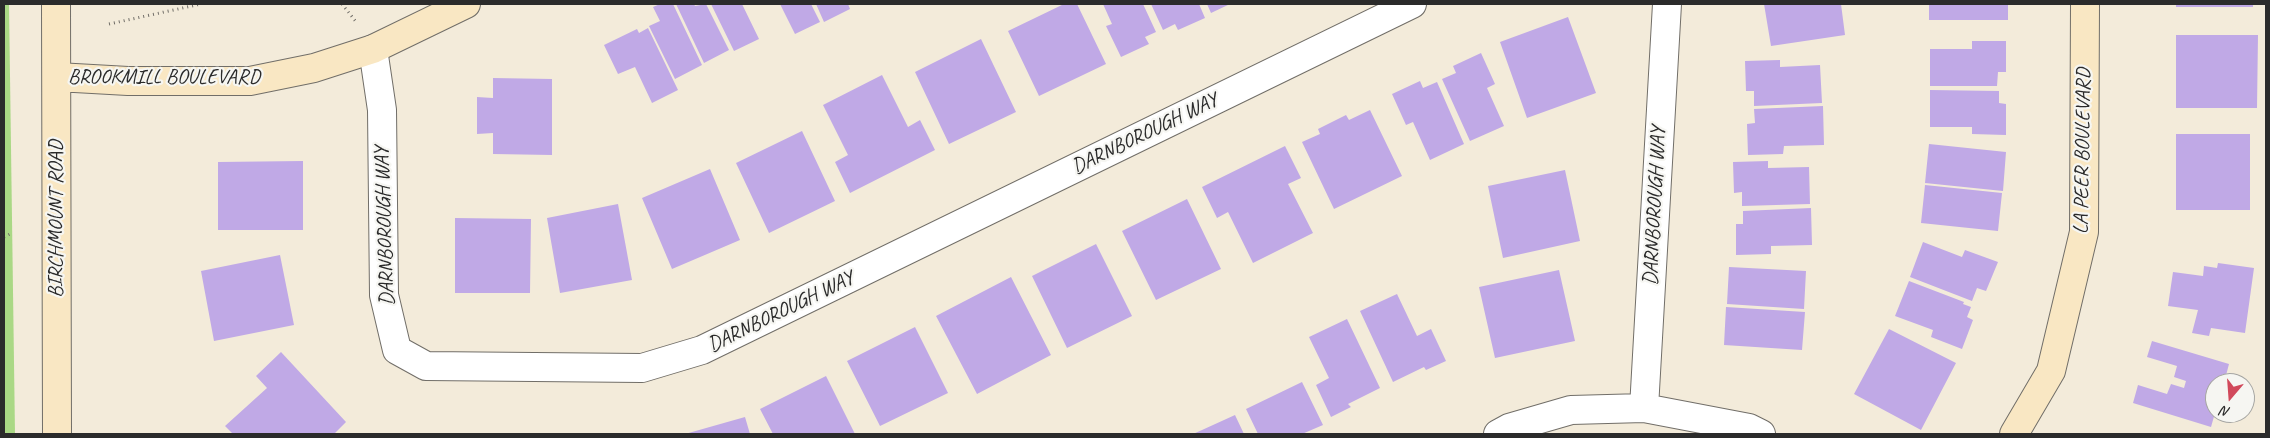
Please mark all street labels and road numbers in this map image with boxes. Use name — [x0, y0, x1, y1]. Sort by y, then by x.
street label: BROOKMILL BOULEVARD — [68, 64, 260, 90]
street label: LA PEER BOULEVARD — [2069, 68, 2097, 234]
street label: DARNBOROUGH WAY — [1068, 88, 1222, 180]
street label: DARNBOROUGH WAY — [1638, 126, 1672, 286]
street label: BIRCHMOUNT ROAD — [43, 140, 69, 298]
street label: DARNBOROUGH WAY — [370, 146, 400, 306]
street label: DARNBOROUGH WAY — [704, 266, 858, 358]

